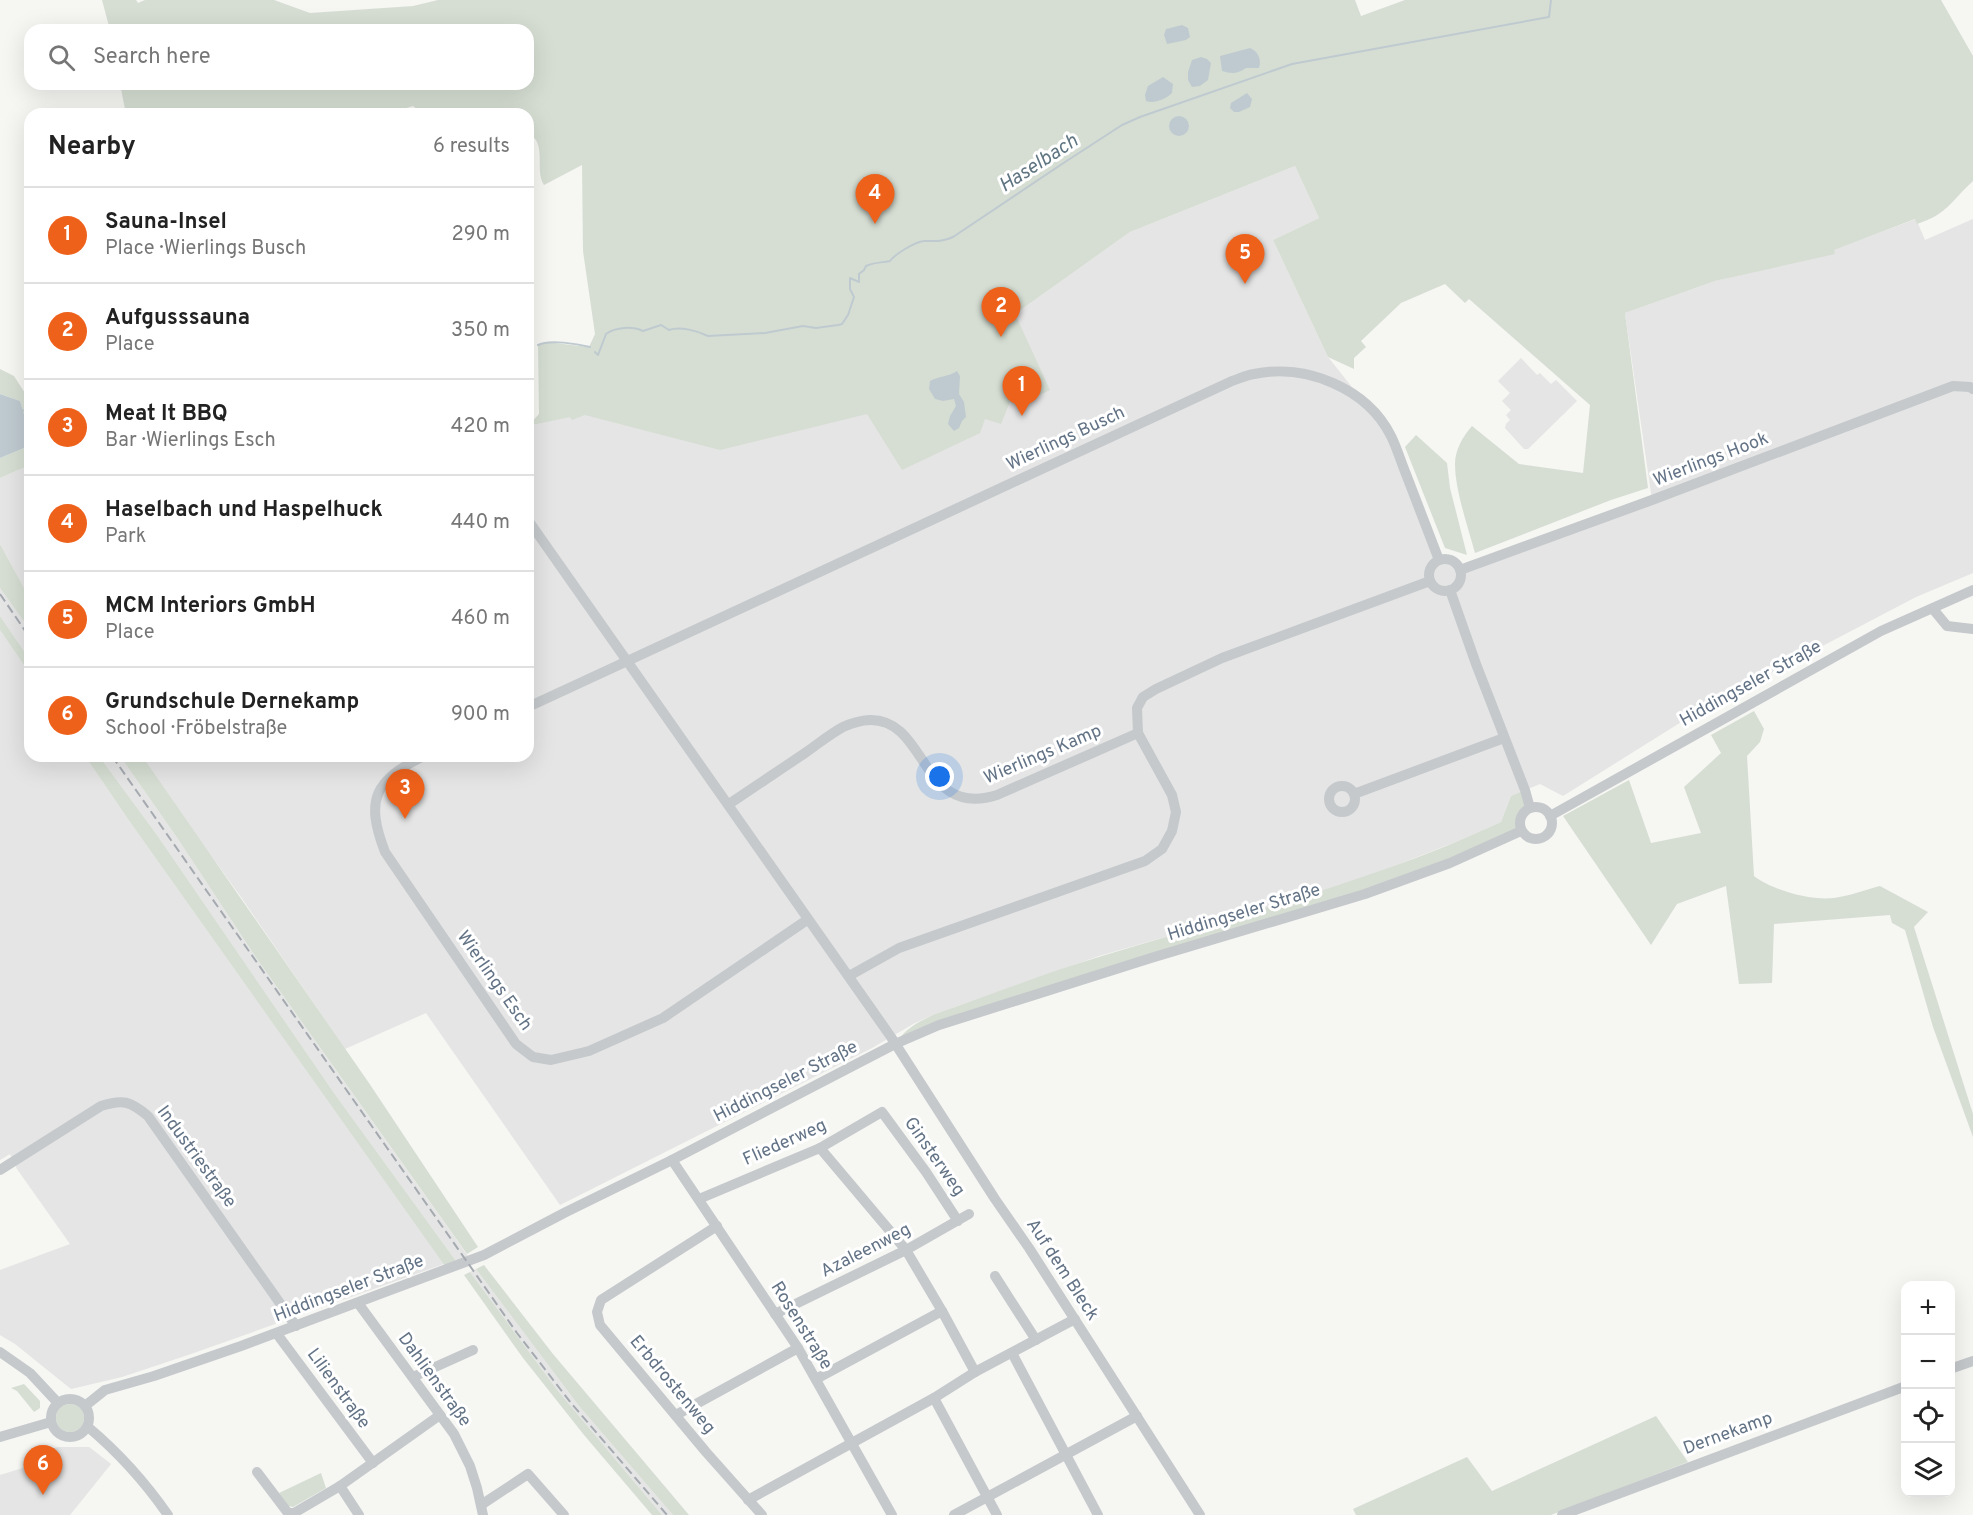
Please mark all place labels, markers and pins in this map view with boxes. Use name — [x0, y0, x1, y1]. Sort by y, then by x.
pin: 4 — [856, 174, 894, 224]
pin: 5 — [1226, 234, 1264, 284]
pin: 2 — [982, 288, 1020, 337]
pin: 1 — [1002, 366, 1042, 416]
pin: 3 — [386, 770, 424, 819]
pin: 6 — [24, 1446, 63, 1495]

